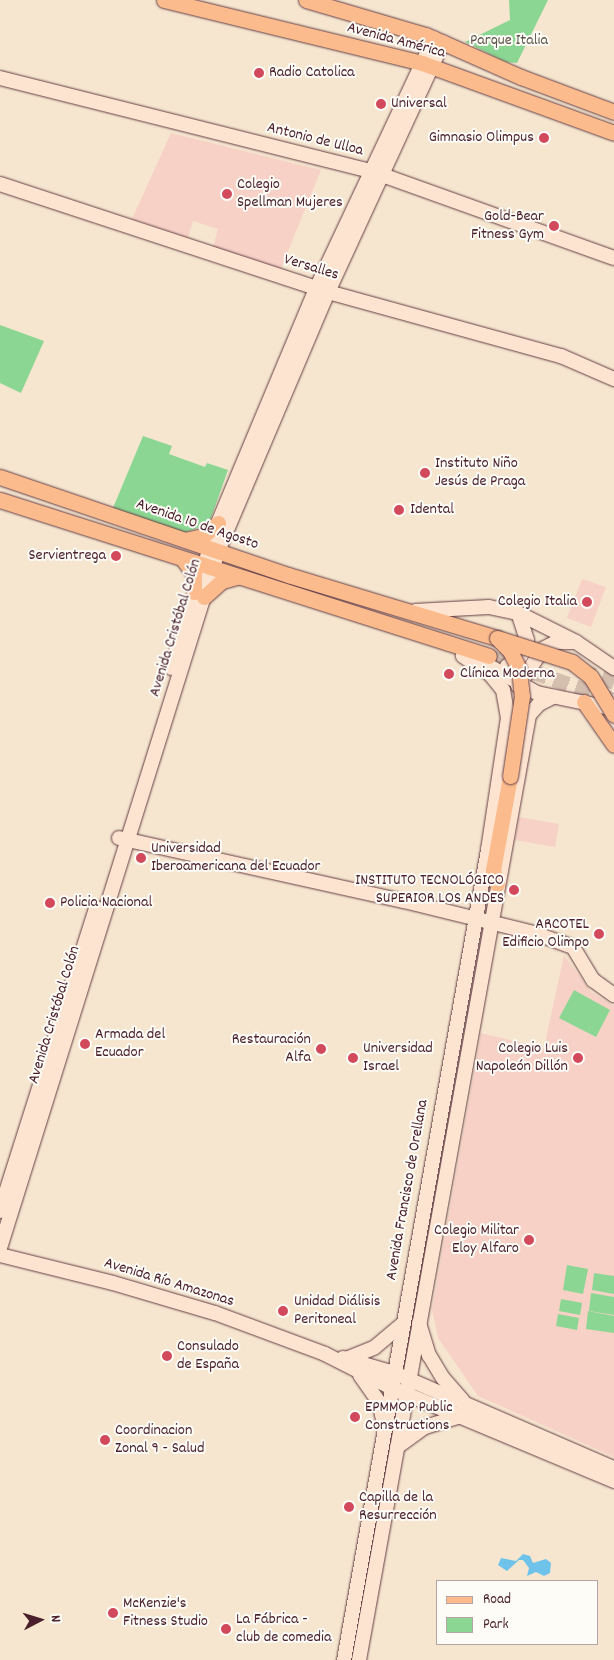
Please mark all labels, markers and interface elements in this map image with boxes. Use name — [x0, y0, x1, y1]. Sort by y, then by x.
street label: Avenida América — [345, 19, 447, 63]
park label: Parque Italia — [470, 31, 548, 51]
place label: Radio Catolica — [269, 63, 355, 83]
marker: Radio Catolica — [253, 67, 265, 79]
place label: Universal — [391, 94, 447, 114]
marker: Universal — [375, 98, 387, 110]
street label: Antonio de Ulloa — [265, 119, 365, 161]
place label: Gimnasio Olimpus — [429, 128, 534, 148]
marker: Gimnasio Olimpus — [538, 132, 550, 144]
place label: Colegio Spellman Mujeres — [237, 175, 343, 213]
marker: Colegio Spellman Mujeres — [221, 188, 233, 200]
place label: Gold-Bear Fitness Gym — [471, 207, 544, 245]
marker: Gold-Bear Fitness Gym — [548, 220, 560, 232]
street label: Versalles — [281, 251, 341, 285]
place label: Instituto Niño Jesús de Praga — [435, 454, 525, 492]
marker: Instituto Niño Jesús de Praga — [419, 467, 431, 479]
street label: Avenida 10 de Agosto — [133, 495, 261, 555]
place label: Idental — [410, 500, 454, 520]
marker: Idental — [392, 503, 406, 517]
place label: Servientrega — [29, 546, 106, 566]
marker: Servientrega — [110, 550, 122, 562]
street label: Avenida Cristóbal Colón — [146, 557, 206, 699]
place label: Colegio Italia — [498, 592, 577, 612]
marker: Colegio Italia — [581, 596, 593, 608]
place label: Clínica Moderna — [460, 664, 554, 684]
marker: Clínica Moderna — [442, 667, 456, 681]
place label: Universidad Iberoamericana del Ecuador — [151, 839, 321, 877]
marker: Universidad Iberoamericana del Ecuador — [135, 852, 147, 864]
place label: INSTITUTO TECNOLÓGICO SUPERIOR LOS ANDES — [355, 871, 504, 909]
marker: INSTITUTO TECNOLÓGICO SUPERIOR LOS ANDES — [508, 884, 520, 896]
place label: Policia Nacional — [60, 893, 152, 913]
marker: Policia Nacional — [44, 897, 56, 909]
place label: ARCOTEL Edificio Olimpo — [502, 915, 589, 953]
marker: ARCOTEL Edificio Olimpo — [593, 928, 605, 940]
street label: Avenida Cristóbal Colón — [25, 944, 85, 1086]
place label: Armada del Ecuador — [95, 1025, 165, 1063]
place label: Restauración Alfa — [232, 1030, 311, 1068]
marker: Armada del Ecuador — [79, 1038, 91, 1050]
place label: Universidad Israel — [363, 1039, 433, 1077]
place label: Colegio Luis Napoleón Dillón — [476, 1039, 568, 1077]
marker: Restauración Alfa — [315, 1043, 327, 1055]
marker: Universidad Israel — [347, 1052, 359, 1064]
marker: Colegio Luis Napoleón Dillón — [572, 1052, 584, 1064]
street label: Avenida Francisco de Orellana — [383, 1098, 433, 1282]
place label: Colegio Militar Eloy Alfaro — [434, 1221, 519, 1259]
marker: Colegio Militar Eloy Alfaro — [523, 1234, 535, 1246]
street label: Avenida Río Amazonas — [102, 1254, 236, 1312]
place label: Unidad Diálisis Peritoneal — [294, 1292, 381, 1330]
marker: Unidad Diálisis Peritoneal — [276, 1304, 290, 1318]
place label: Consulado de España — [177, 1337, 239, 1375]
marker: Consulado de España — [161, 1350, 173, 1362]
place label: EPMMOP Public Constructions — [365, 1398, 453, 1436]
marker: EPMMOP Public Constructions — [349, 1411, 361, 1423]
place label: Coordinacion Zonal 9 - Salud — [115, 1421, 204, 1459]
marker: Coordinacion Zonal 9 - Salud — [99, 1434, 111, 1446]
place label: Capilla de la Resurrección — [359, 1488, 437, 1526]
marker: Capilla de la Resurrección — [343, 1501, 355, 1513]
legend — [436, 1580, 599, 1645]
text: Road — [483, 1589, 511, 1611]
place label: McKenzie's Fitness Studio — [123, 1594, 208, 1632]
north arrow — [15, 1595, 65, 1645]
marker: McKenzie's Fitness Studio — [107, 1607, 119, 1619]
place label: La Fábrica - club de comedia — [236, 1610, 331, 1648]
text: N — [45, 1614, 65, 1623]
text: Park — [483, 1614, 509, 1636]
marker: La Fábrica - club de comedia — [220, 1623, 232, 1635]

